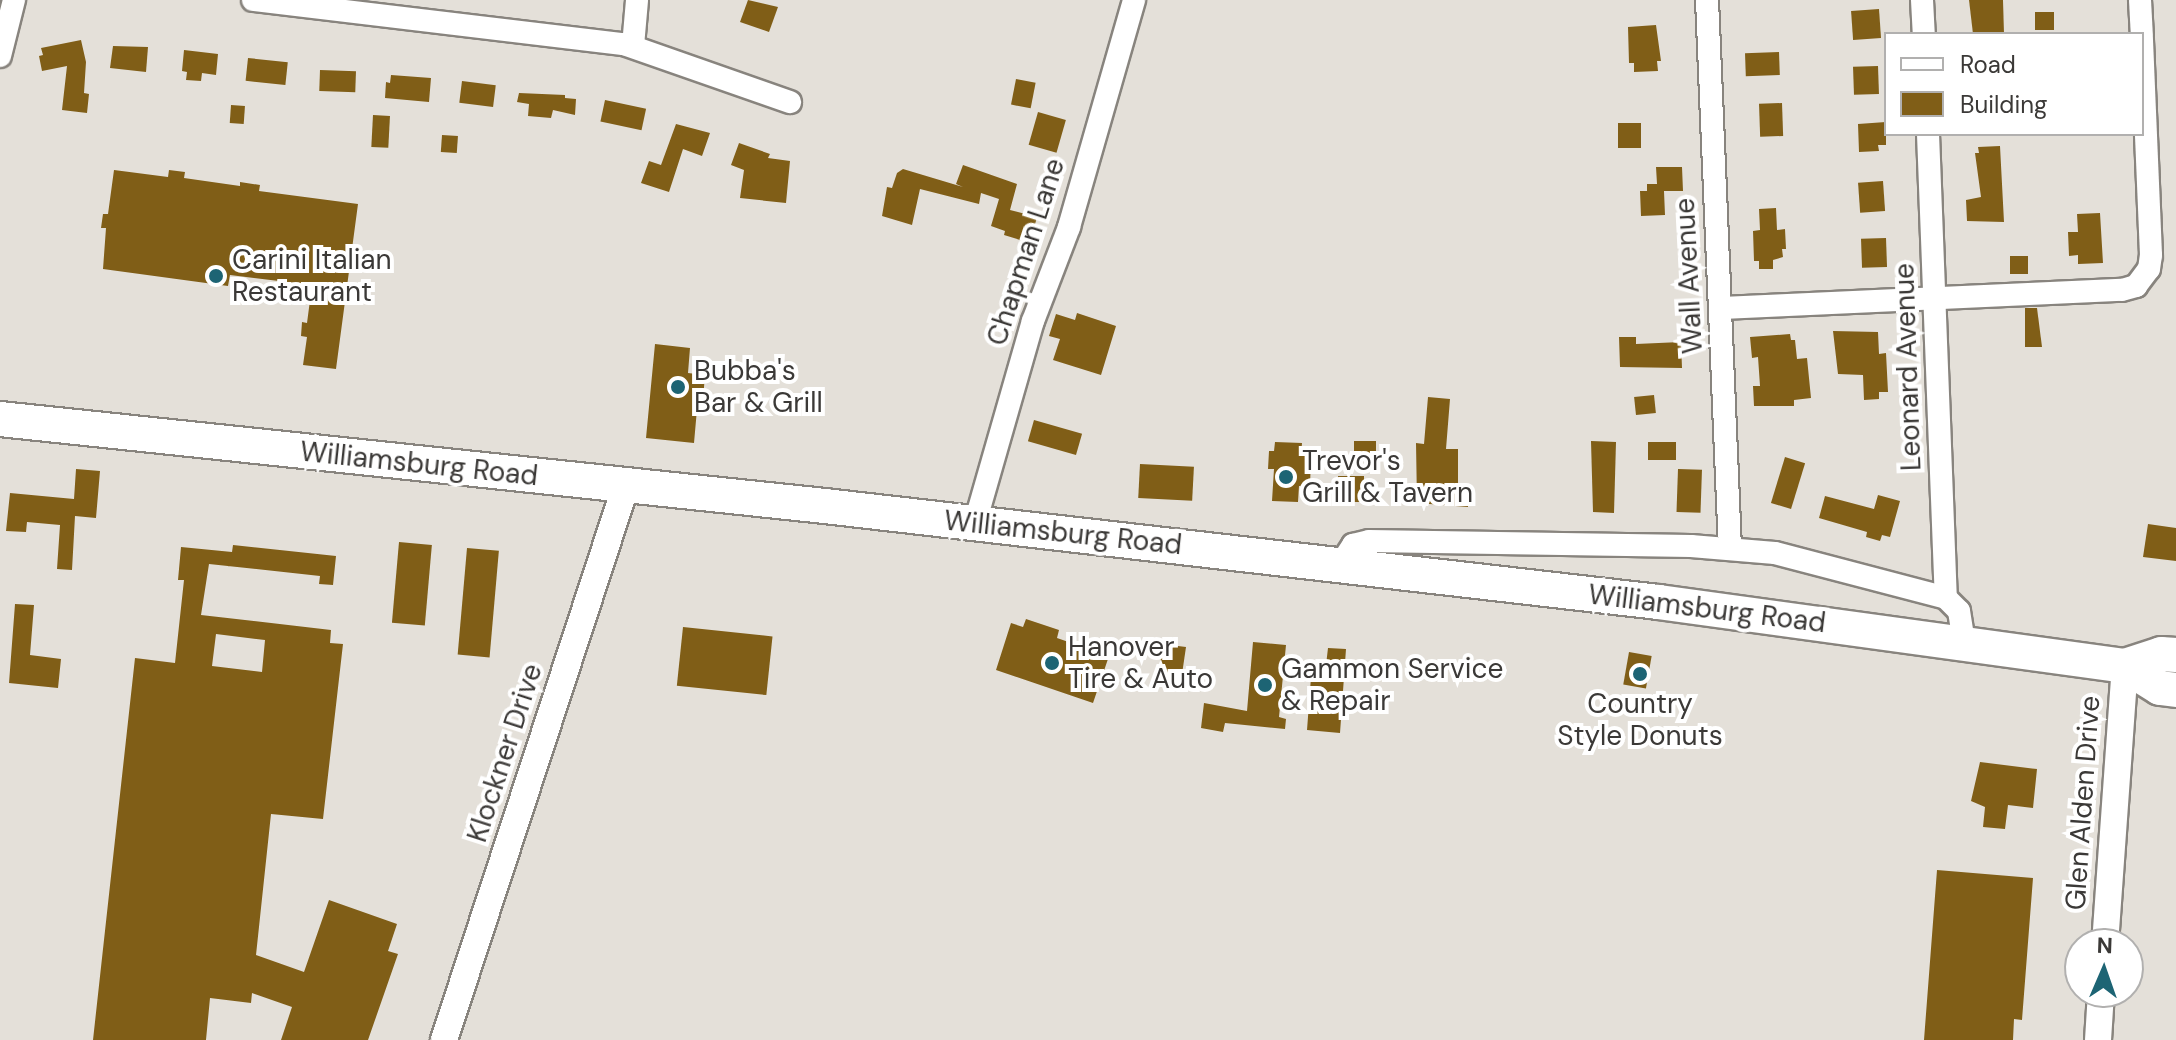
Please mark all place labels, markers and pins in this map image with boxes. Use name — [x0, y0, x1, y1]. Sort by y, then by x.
place label: Carini Italian Restaurant — [232, 243, 392, 309]
marker: Carini Italian Restaurant — [207, 267, 225, 285]
place label: Bubba's Bar & Grill — [694, 354, 823, 420]
marker: Bubba's Bar & Grill — [669, 378, 687, 396]
place label: Trevor's Grill & Tavern — [1302, 444, 1473, 510]
marker: Trevor's Grill & Tavern — [1277, 468, 1295, 486]
place label: Hanover Tire & Auto — [1068, 630, 1213, 696]
place label: Gammon Service & Repair — [1281, 652, 1503, 718]
marker: Hanover Tire & Auto — [1043, 654, 1061, 672]
marker: Country Style Donuts — [1631, 665, 1649, 683]
marker: Gammon Service & Repair — [1256, 676, 1274, 694]
place label: Country Style Donuts — [1557, 687, 1723, 753]

